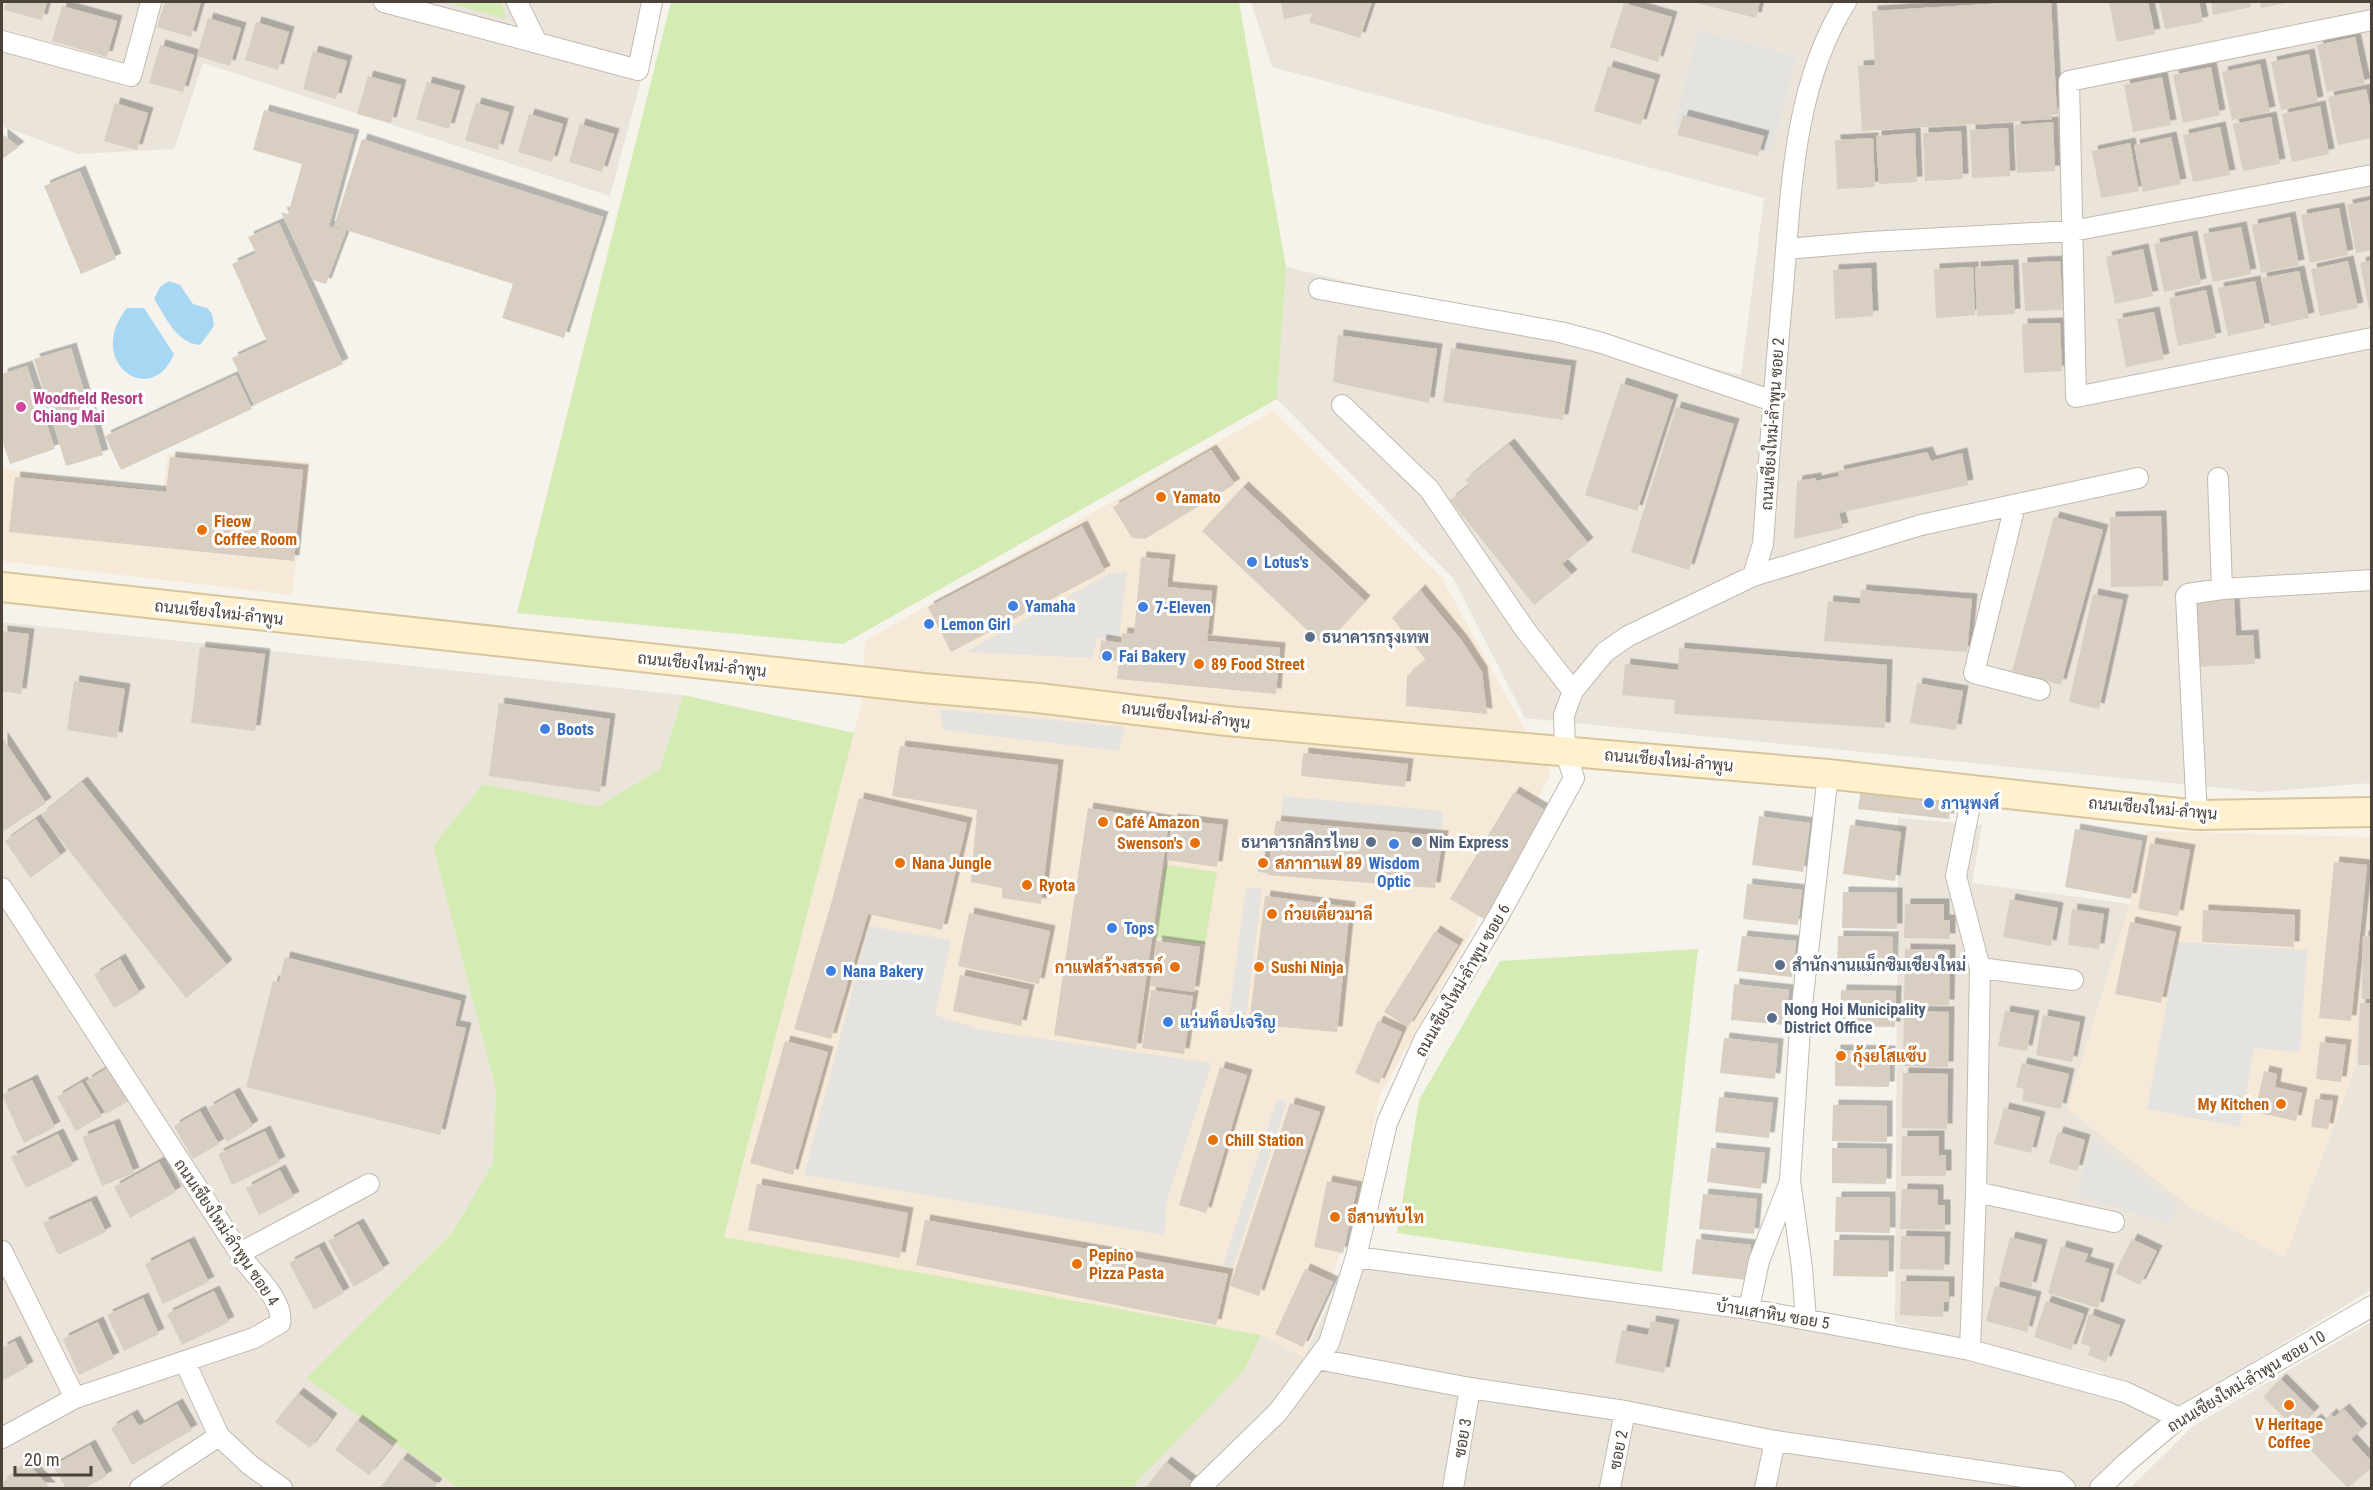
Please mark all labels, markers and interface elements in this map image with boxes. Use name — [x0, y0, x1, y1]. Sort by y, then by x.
street label: ถนนเชียงใหม่-ลำพูน ซอย 2 — [1755, 337, 1790, 511]
place label: Woodfield Resort Chiang Mai — [33, 389, 143, 426]
marker: Woodfield Resort Chiang Mai — [14, 400, 28, 414]
place label: Yamato — [1173, 488, 1221, 507]
marker: Yamato — [1154, 490, 1168, 504]
place label: Fieow Coffee Room — [214, 512, 297, 549]
marker: Fieow Coffee Room — [195, 523, 209, 537]
place label: Lotus's — [1264, 553, 1309, 572]
marker: Lotus's — [1245, 555, 1259, 569]
street label: ถนนเชียงใหม่-ลำพูน — [153, 594, 285, 631]
place label: Yamaha — [1025, 597, 1076, 616]
place label: 7-Eleven — [1155, 598, 1211, 617]
marker: Yamaha — [1006, 599, 1020, 613]
marker: 7-Eleven — [1136, 600, 1150, 614]
place label: Lemon Girl — [941, 615, 1010, 634]
marker: Lemon Girl — [922, 617, 936, 631]
place label: ธนาคารกรุงเทพ — [1322, 628, 1429, 649]
marker: ธนาคารกรุงเทพ — [1303, 630, 1317, 644]
street label: ถนนเชียงใหม่-ลำพูน — [636, 646, 768, 683]
place label: Fai Bakery — [1119, 647, 1186, 666]
marker: Fai Bakery — [1100, 649, 1114, 663]
place label: 89 Food Street — [1211, 655, 1305, 674]
marker: 89 Food Street — [1192, 657, 1206, 671]
street label: ถนนเชียงใหม่-ลำพูน — [1120, 696, 1252, 735]
place label: Boots — [557, 720, 594, 739]
marker: Boots — [538, 722, 552, 736]
street label: ถนนเชียงใหม่-ลำพูน — [1603, 743, 1734, 778]
street label: ถนนเชียงใหม่-ลำพูน — [2087, 791, 2218, 826]
place label: ภานุพงศ์ — [1941, 792, 2000, 815]
marker: ภานุพงศ์ — [1922, 796, 1936, 810]
place label: Café Amazon — [1115, 813, 1200, 832]
marker: Café Amazon — [1096, 815, 1110, 829]
place label: ธนาคารกสิกรไทย — [1241, 831, 1359, 852]
place label: Nim Express — [1429, 833, 1509, 852]
place label: Swenson's — [1117, 834, 1183, 853]
marker: ธนาคารกสิกรไทย — [1364, 835, 1378, 849]
marker: Nim Express — [1410, 835, 1424, 849]
marker: Swenson's — [1188, 836, 1202, 850]
marker: Wisdom Optic — [1387, 837, 1401, 851]
place label: Nana Jungle — [912, 854, 992, 873]
place label: สภากาแฟ 89 — [1275, 854, 1362, 873]
place label: Wisdom Optic — [1368, 854, 1420, 891]
marker: Nana Jungle — [893, 856, 907, 870]
marker: สภากาแฟ 89 — [1256, 856, 1270, 870]
place label: Ryota — [1039, 876, 1076, 895]
marker: Ryota — [1020, 878, 1034, 892]
street label: ถนนเชียงใหม่-ลำพูน ซอย 6 — [1409, 899, 1516, 1061]
place label: ก๋วยเตี๋ยวมาลี — [1284, 900, 1373, 924]
marker: ก๋วยเตี๋ยวมาลี — [1265, 907, 1279, 921]
place label: Tops — [1124, 919, 1154, 938]
marker: Tops — [1105, 921, 1119, 935]
place label: สำนักงานแม็กซิมเชียงใหม่ — [1792, 952, 1966, 975]
place label: กาแฟสร้างสรรค์ — [1055, 956, 1164, 977]
place label: Sushi Ninja — [1271, 958, 1344, 977]
marker: สำนักงานแม็กซิมเชียงใหม่ — [1773, 958, 1787, 972]
marker: กาแฟสร้างสรรค์ — [1168, 960, 1182, 974]
marker: Sushi Ninja — [1252, 960, 1266, 974]
place label: Nana Bakery — [843, 962, 924, 981]
marker: Nana Bakery — [824, 964, 838, 978]
place label: Nong Hoi Municipality District Office — [1784, 1000, 1926, 1037]
place label: แว่นท็อปเจริญ — [1180, 1009, 1276, 1033]
marker: Nong Hoi Municipality District Office — [1765, 1011, 1779, 1025]
marker: แว่นท็อปเจริญ — [1161, 1015, 1175, 1029]
place label: กุ้งยโสแซ๊บ — [1853, 1045, 1927, 1068]
marker: กุ้งยโสแซ๊บ — [1834, 1049, 1848, 1063]
place label: My Kitchen — [2198, 1095, 2269, 1114]
marker: My Kitchen — [2274, 1097, 2288, 1111]
place label: Chill Station — [1225, 1131, 1304, 1150]
marker: Chill Station — [1206, 1133, 1220, 1147]
street label: ถนนเชียงใหม่-ลำพูน ซอย 4 — [169, 1154, 285, 1311]
place label: อีสานทับไท — [1347, 1206, 1424, 1227]
marker: อีสานทับไท — [1328, 1210, 1342, 1224]
place label: Pepino Pizza Pasta — [1089, 1246, 1165, 1283]
marker: Pepino Pizza Pasta — [1070, 1257, 1084, 1271]
street label: บ้านเสาหิน ซอย 5 — [1715, 1295, 1831, 1333]
street label: ถนนเชียงใหม่-ลำพูน ซอย 10 — [2163, 1325, 2330, 1438]
marker: V Heritage Coffee — [2282, 1398, 2296, 1412]
place label: V Heritage Coffee — [2255, 1415, 2323, 1452]
street label: ซอย 3 — [1450, 1417, 1475, 1459]
street label: ซอย 2 — [1605, 1429, 1632, 1472]
scale bar — [15, 1439, 92, 1477]
text: 20 m — [24, 1449, 59, 1470]

